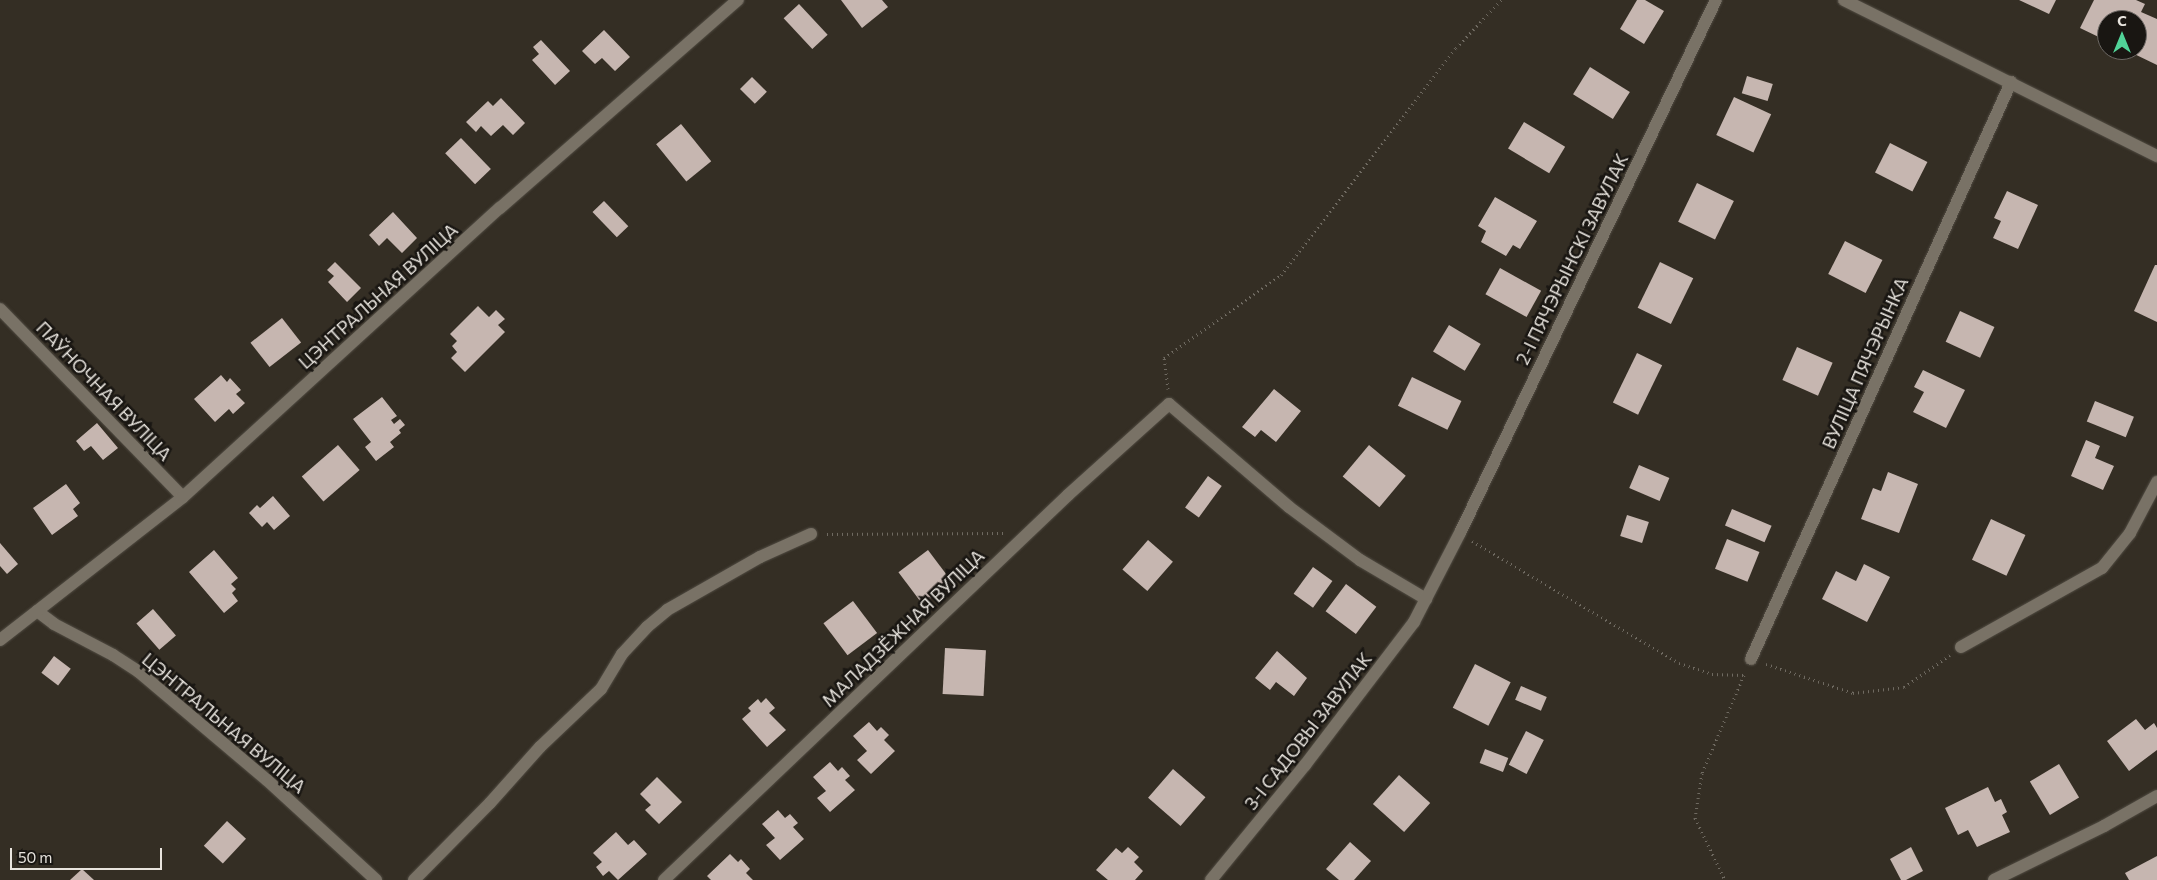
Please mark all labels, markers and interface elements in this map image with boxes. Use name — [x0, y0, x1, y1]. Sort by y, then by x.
north arrow — [2097, 10, 2147, 60]
text: С — [2117, 12, 2127, 29]
street label: 2-І ПЯЧЭРЫНСКІ ЗАВУЛАК — [1511, 150, 1633, 368]
street label: ЦЭНТРАЛЬНАЯ ВУЛІЦА — [294, 219, 462, 373]
street label: ВУЛІЦА ПЯЧЭРЫНКА — [1817, 274, 1913, 452]
street label: ПАЎНОЧНАЯ ВУЛІЦА — [32, 317, 176, 465]
street label: МАЛАДЗЁЖНАЯ ВУЛІЦА — [817, 545, 989, 711]
street label: ЦЭНТРАЛЬНАЯ ВУЛІЦА — [138, 648, 310, 798]
street label: 3-І САДОВЫ ЗАВУЛАК — [1240, 648, 1376, 814]
scale bar — [12, 838, 165, 870]
text: 50 m — [18, 848, 52, 866]

